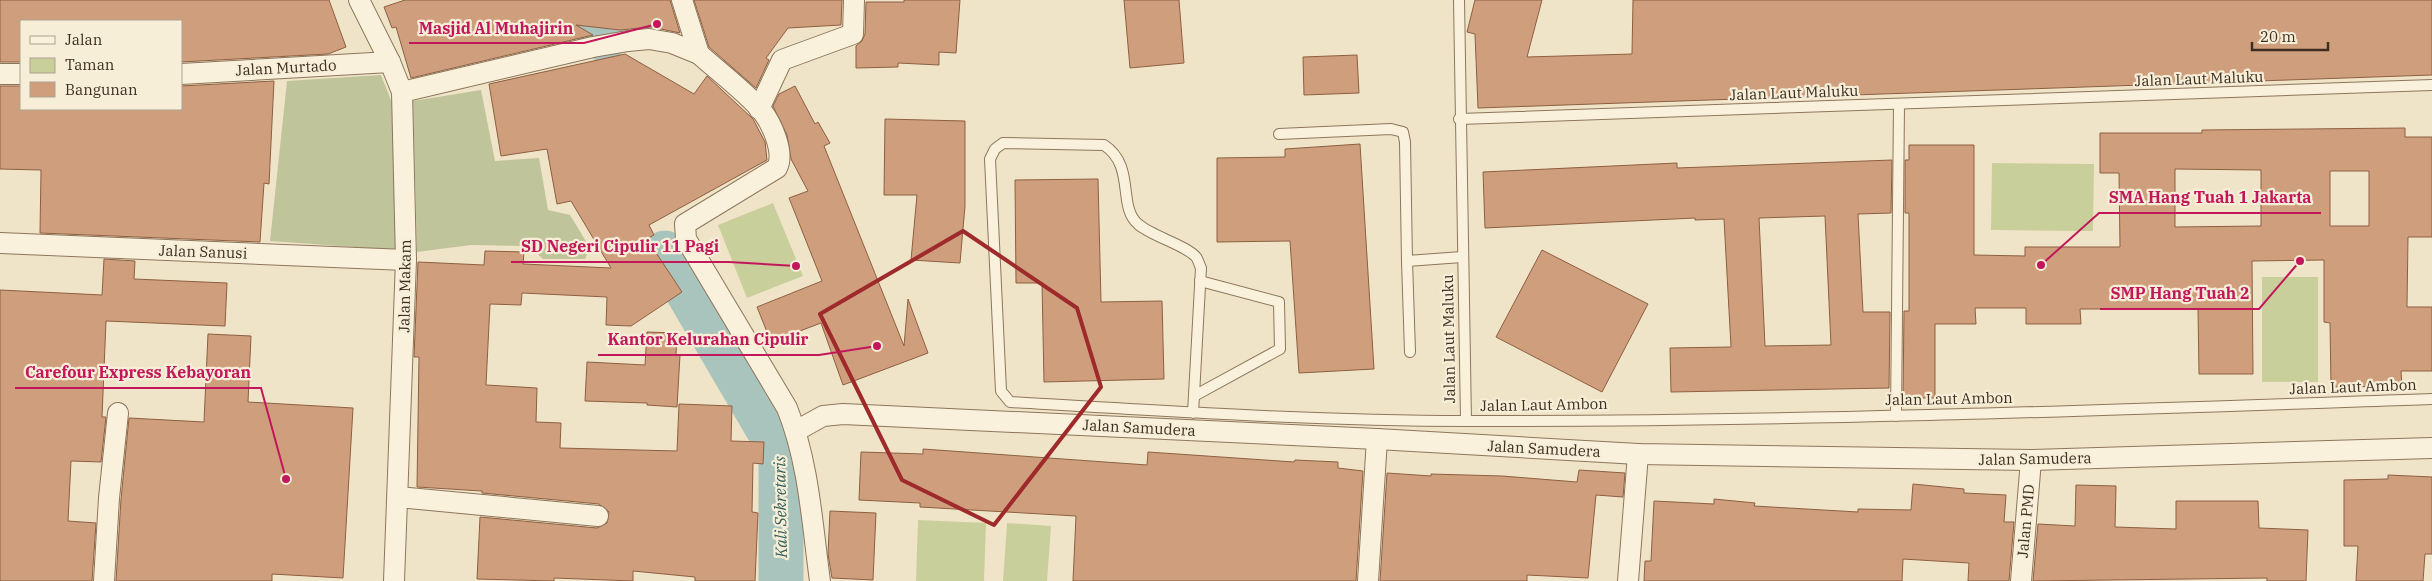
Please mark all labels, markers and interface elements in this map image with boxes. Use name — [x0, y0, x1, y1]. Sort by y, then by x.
callout: Masjid Al Muhajirin — [409, 12, 584, 43]
text: Masjid Al Muhajirin — [419, 18, 574, 38]
legend — [20, 20, 182, 110]
scale bar — [2252, 20, 2328, 52]
text: 20 m — [2260, 27, 2296, 46]
text: Jalan — [65, 30, 103, 49]
text: Taman — [65, 55, 115, 74]
street label: Jalan Murtado — [235, 55, 337, 80]
street label: Jalan Laut Maluku — [2134, 67, 2264, 90]
text: Bangunan — [65, 80, 138, 99]
street label: Jalan Laut Maluku — [1729, 81, 1859, 104]
callout: SMA Hang Tuah 1 Jakarta — [2099, 182, 2321, 213]
text: SMA Hang Tuah 1 Jakarta — [2109, 187, 2311, 207]
callout: SD Negeri Cipulir 11 Pagi — [511, 231, 729, 262]
text: SD Negeri Cipulir 11 Pagi — [521, 236, 719, 256]
street label: Jalan Makam — [394, 239, 415, 333]
street label: Jalan Sanusi — [158, 240, 248, 263]
street label: Jalan Laut Maluku — [1438, 274, 1459, 404]
callout: SMP Hang Tuah 2 — [2100, 278, 2259, 309]
text: SMP Hang Tuah 2 — [2110, 283, 2250, 303]
callout: Kantor Kelurahan Cipulir — [598, 324, 819, 355]
text: Kantor Kelurahan Cipulir — [608, 329, 809, 349]
callout: Carefour Express Kebayoran — [15, 357, 261, 388]
text: Carefour Express Kebayoran — [25, 362, 251, 382]
street label: Jalan Laut Ambon — [2289, 375, 2417, 398]
street label: Jalan Laut Ambon — [1885, 388, 2013, 409]
street label: Jalan Laut Ambon — [1480, 394, 1608, 415]
street label: Jalan Samudera — [1082, 415, 1196, 440]
street label: Jalan Samudera — [1487, 436, 1601, 461]
street label: Jalan Samudera — [1978, 448, 2092, 469]
water label: Kali Sekretaris — [769, 456, 791, 559]
street label: Jalan PMD — [2013, 483, 2038, 559]

